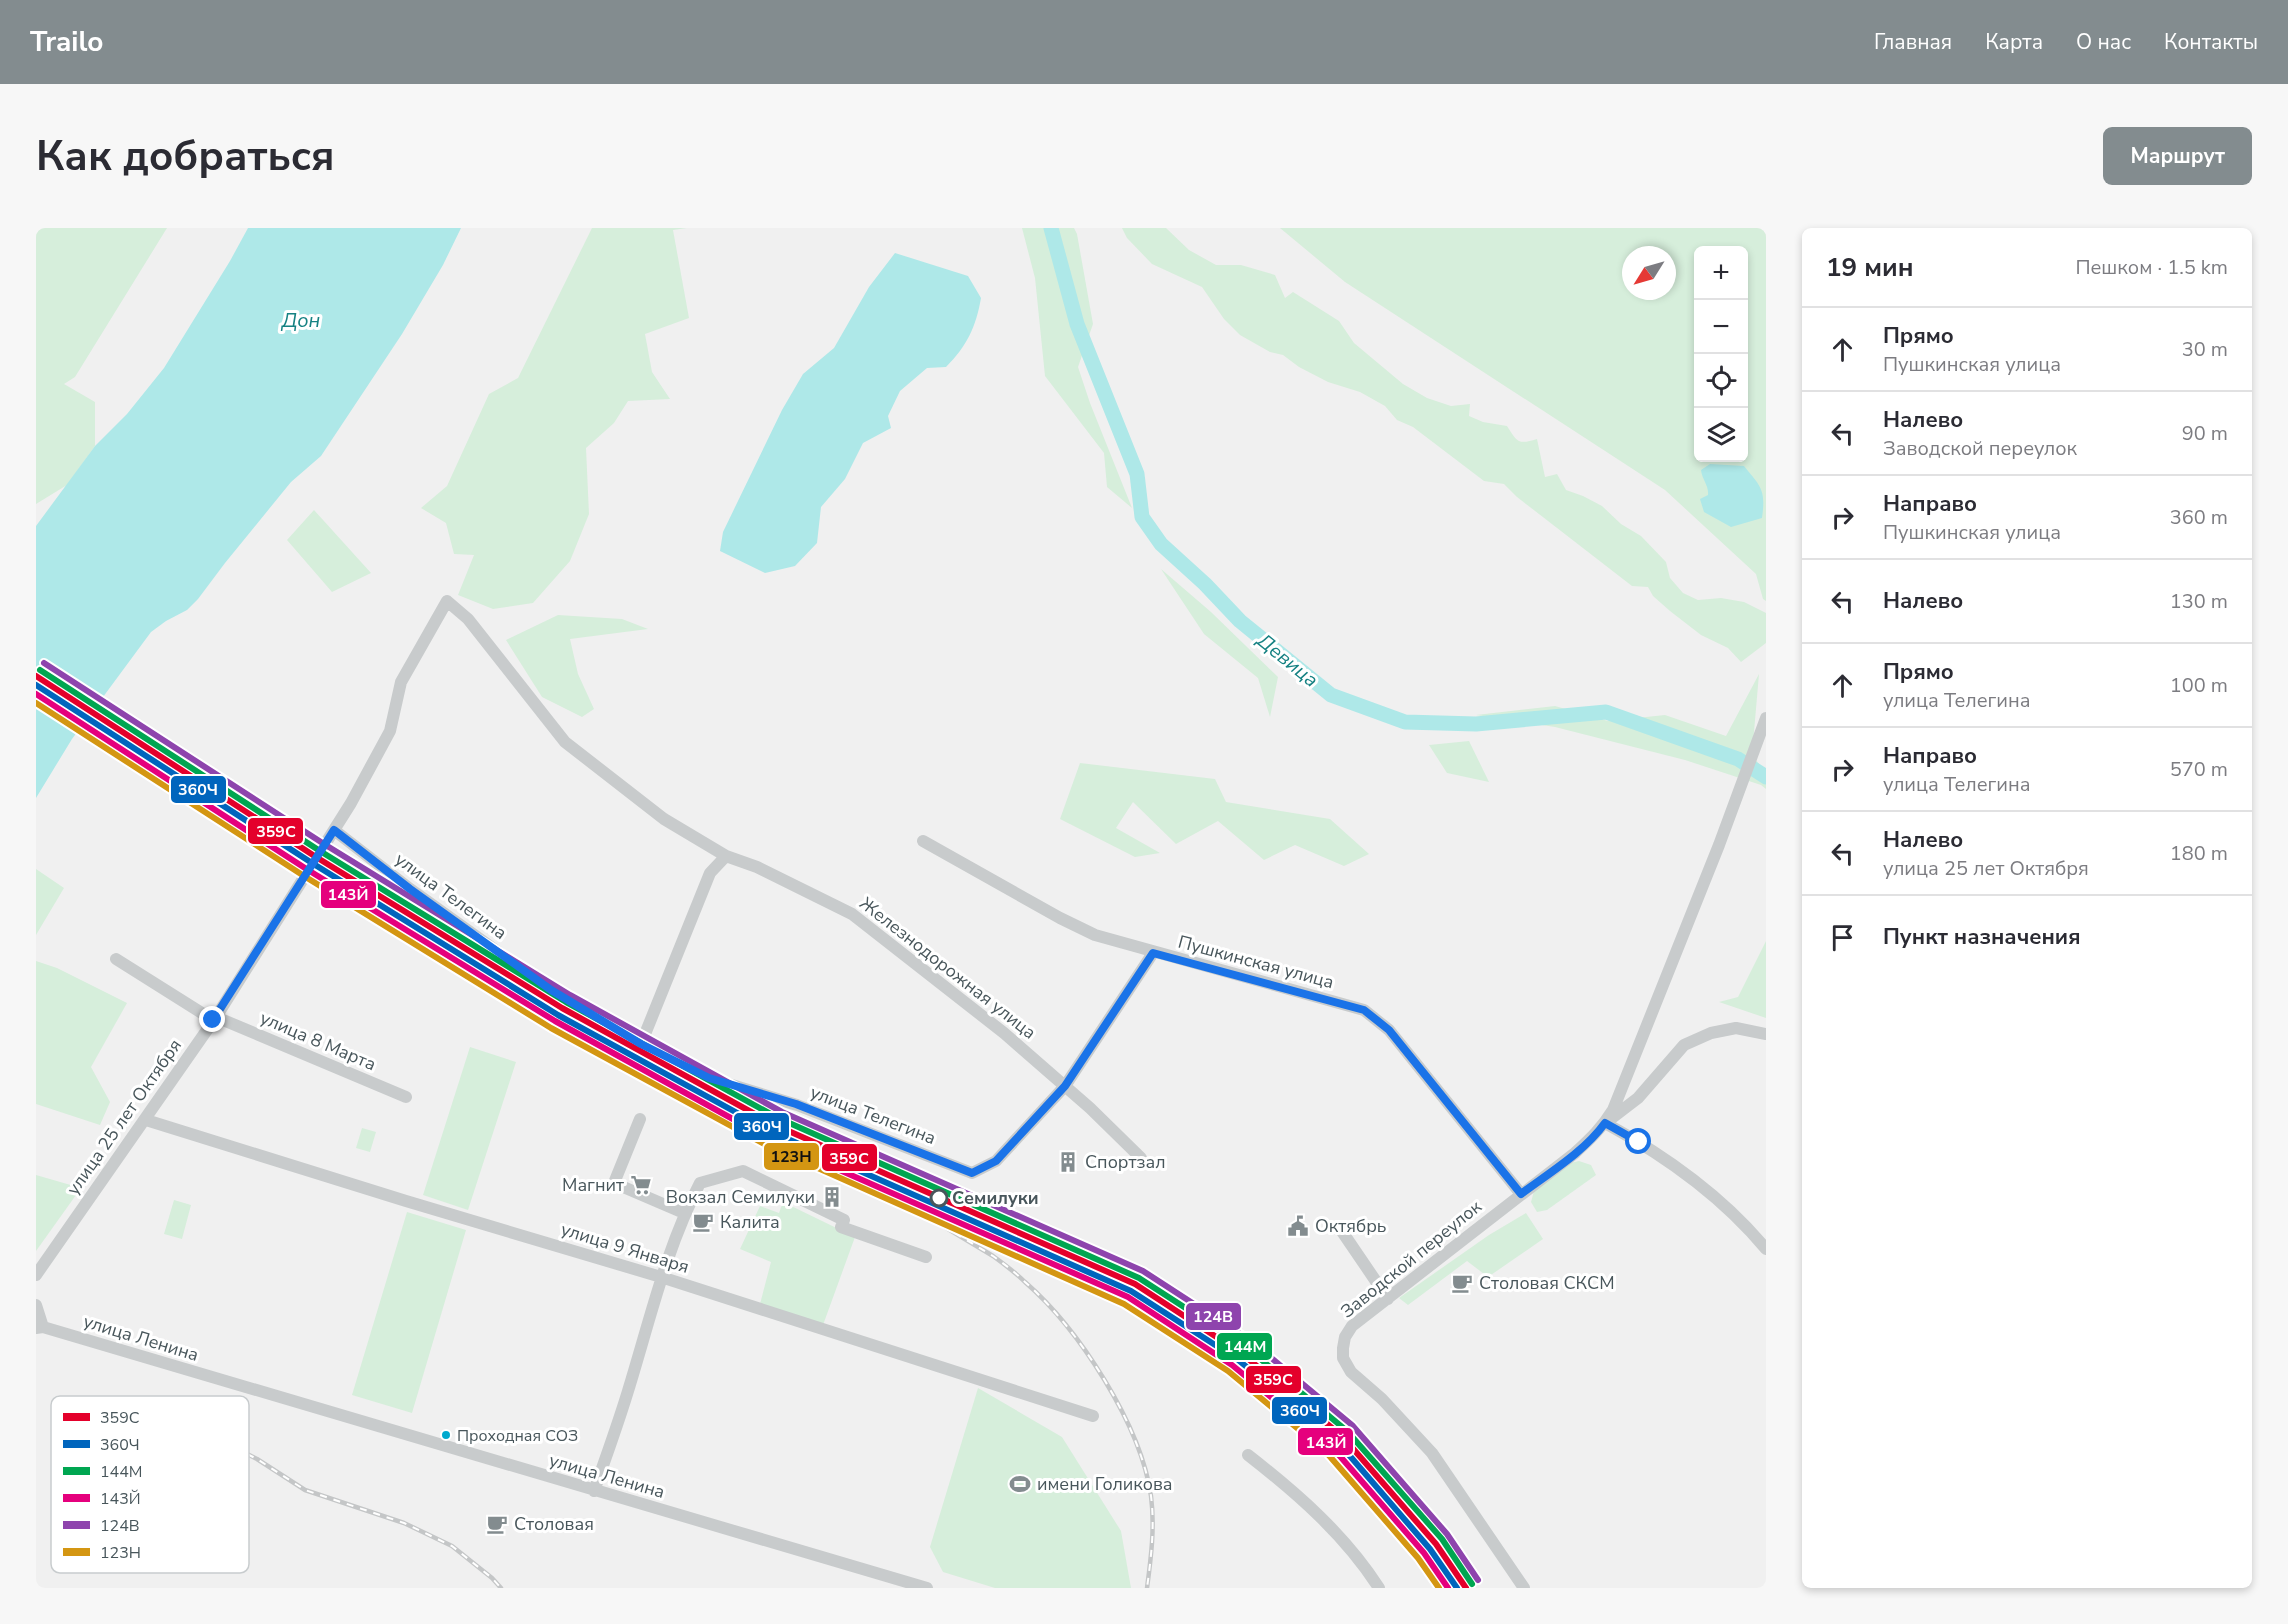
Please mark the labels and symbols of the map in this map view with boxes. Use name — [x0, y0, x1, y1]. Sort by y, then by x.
north arrow — [1622, 246, 1676, 300]
water label: Дон — [281, 307, 320, 334]
water label: Девица — [1251, 627, 1324, 693]
line badge: 360Ч — [170, 775, 227, 804]
text: 360Ч — [178, 779, 218, 801]
line badge: 359С — [247, 817, 304, 845]
text: 359С — [256, 821, 296, 843]
street label: улица Телегина — [390, 847, 512, 945]
line badge: 143Й — [320, 880, 377, 909]
text: 143Й — [328, 884, 368, 906]
street label: Железнодорожная улица — [855, 892, 1041, 1044]
street label: Пушкинская улица — [1176, 930, 1336, 994]
route end — [199, 1006, 225, 1032]
street label: улица 8 Марта — [256, 1006, 380, 1076]
street label: улица 25 лет Октября — [61, 1034, 187, 1200]
street label: улица Телегина — [807, 1080, 939, 1150]
line badge: 360Ч — [733, 1112, 790, 1141]
text: 360Ч — [742, 1116, 782, 1138]
route start — [1625, 1128, 1651, 1154]
line badge: 123Н — [763, 1142, 820, 1171]
line badge: 359С — [821, 1143, 878, 1172]
text: 123Н — [770, 1146, 812, 1168]
text: 359С — [829, 1148, 869, 1170]
building icon: Спортзал — [1056, 1150, 1080, 1174]
place label: Спортзал — [1085, 1150, 1165, 1174]
place label: Магнит — [562, 1173, 624, 1197]
supermarket icon: Магнит — [629, 1173, 653, 1197]
place label: Вокзал Семилуки — [666, 1185, 815, 1209]
building icon: Вокзал Семилуки — [820, 1185, 844, 1209]
place label: Семилуки — [952, 1186, 1039, 1210]
marker: Семилуки — [930, 1189, 948, 1207]
street label: Заводской переулок — [1336, 1194, 1487, 1323]
cafe icon: Калита — [691, 1210, 715, 1234]
place label: Калита — [720, 1210, 780, 1234]
public building icon: Октябрь — [1286, 1214, 1310, 1238]
place label: Октябрь — [1315, 1214, 1387, 1238]
street label: улица 9 Января — [558, 1217, 692, 1279]
cafe icon: Столовая СКСМ — [1450, 1271, 1474, 1295]
place label: Столовая СКСМ — [1479, 1271, 1615, 1295]
line badge: 124В — [1185, 1302, 1242, 1331]
text: 124В — [1193, 1306, 1233, 1328]
street label: улица Ленина — [80, 1309, 202, 1367]
line badge: 144М — [1216, 1332, 1273, 1361]
text: 144М — [1224, 1336, 1266, 1358]
line badge: 359С — [1245, 1365, 1302, 1394]
text: 359С — [1253, 1369, 1293, 1391]
legend — [51, 1396, 249, 1573]
line badge: 360Ч — [1271, 1396, 1328, 1425]
text: 360Ч — [1280, 1400, 1320, 1422]
text: 359С — [100, 1407, 140, 1429]
place label: Проходная СОЗ — [457, 1425, 578, 1447]
line badge: 143Й — [1297, 1427, 1354, 1456]
marker: Проходная СОЗ — [440, 1429, 452, 1441]
text: 143Й — [1306, 1432, 1346, 1454]
text: 360Ч — [100, 1434, 140, 1456]
street label: улица Ленина — [546, 1448, 668, 1504]
text: 144М — [100, 1461, 142, 1483]
sports icon: имени Голикова — [1008, 1472, 1032, 1496]
place label: имени Голикова — [1037, 1472, 1173, 1496]
text: 143Й — [100, 1488, 141, 1510]
cafe icon: Столовая — [485, 1512, 509, 1536]
place label: Столовая — [514, 1512, 594, 1536]
text: 124В — [100, 1515, 140, 1537]
text: 123Н — [100, 1542, 141, 1564]

